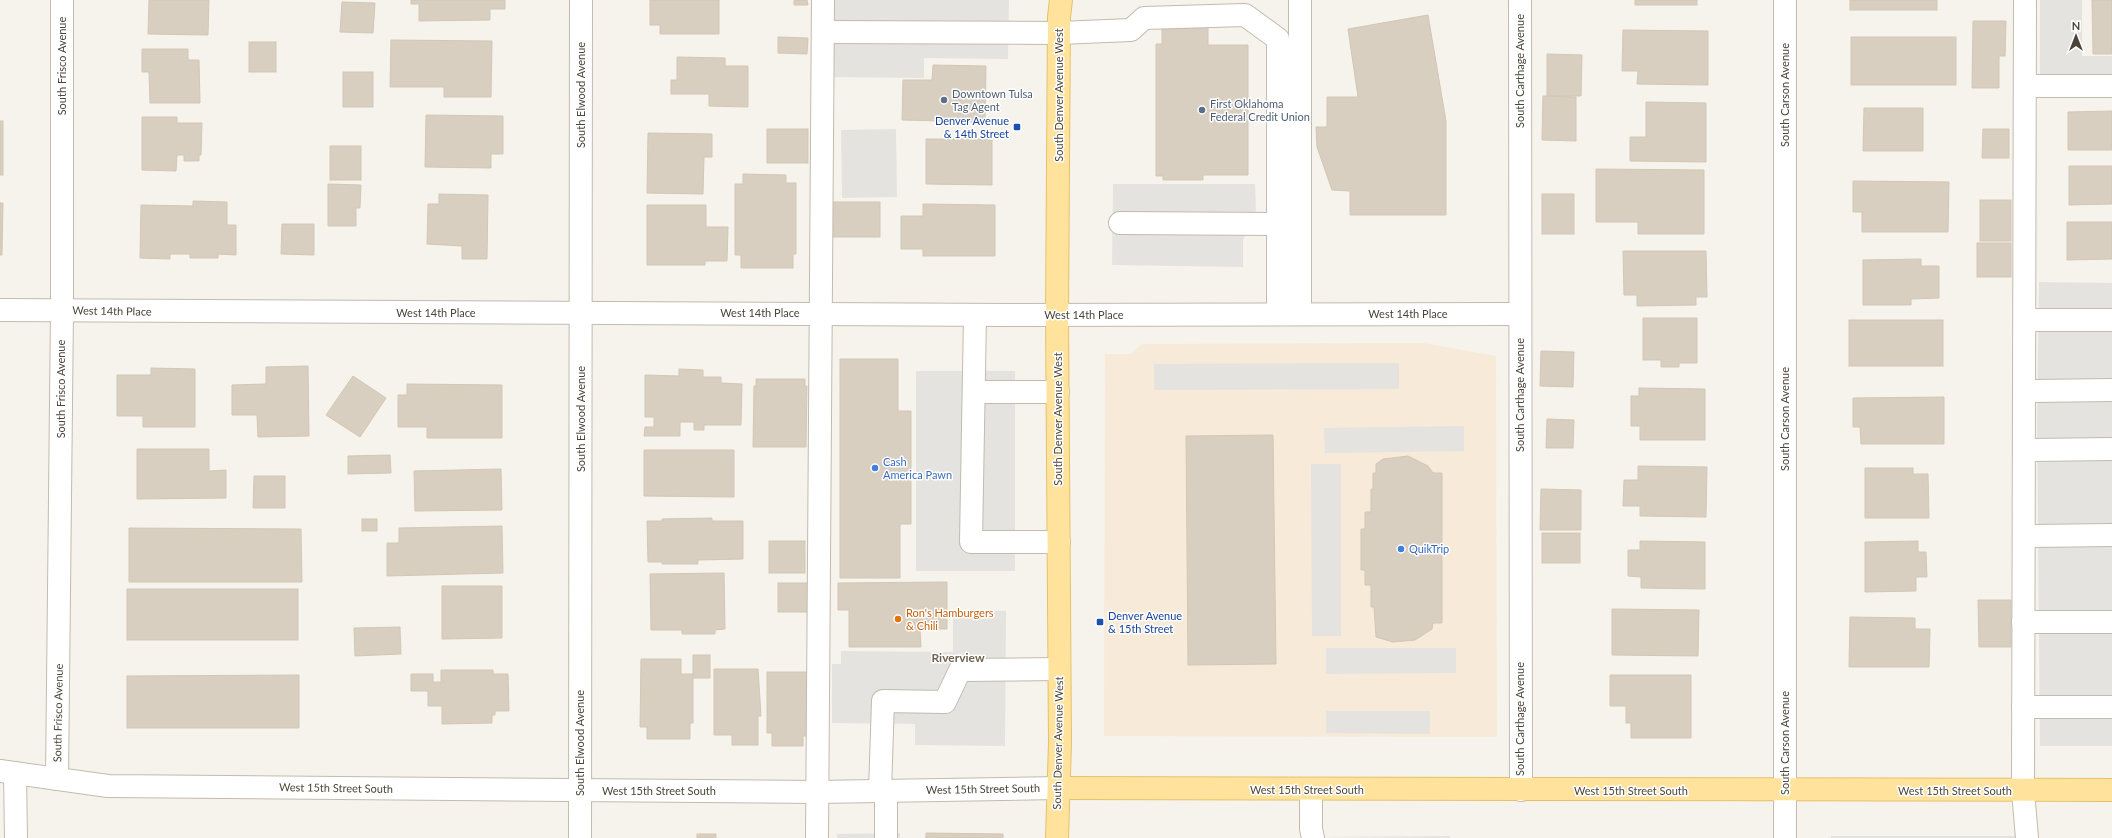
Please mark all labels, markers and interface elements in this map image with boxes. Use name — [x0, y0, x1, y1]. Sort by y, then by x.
street label: South Carthage Avenue — [1513, 14, 1526, 128]
north arrow — [2056, 16, 2096, 56]
street label: South Frisco Avenue — [55, 17, 68, 115]
text: N — [2072, 19, 2080, 32]
street label: South Denver Avenue West — [1052, 28, 1065, 162]
street label: South Elwood Avenue — [574, 42, 587, 148]
street label: South Carson Avenue — [1778, 43, 1791, 147]
place label: Downtown Tulsa Tag Agent — [952, 87, 1033, 113]
marker: Downtown Tulsa Tag Agent — [939, 95, 949, 105]
place label: First Oklahoma Federal Credit Union — [1210, 97, 1310, 123]
marker: First Oklahoma Federal Credit Union — [1197, 105, 1207, 115]
place label: Denver Avenue & 14th Street — [935, 114, 1009, 140]
marker: Denver Avenue & 14th Street — [1012, 122, 1022, 132]
street label: West 14th Place — [72, 303, 152, 318]
street label: West 14th Place — [396, 306, 476, 319]
street label: West 14th Place — [720, 306, 800, 319]
street label: West 14th Place — [1368, 307, 1448, 320]
street label: West 14th Place — [1044, 308, 1124, 321]
street label: South Carthage Avenue — [1513, 338, 1526, 452]
street label: South Frisco Avenue — [54, 340, 67, 438]
street label: South Denver Avenue West — [1051, 352, 1064, 486]
street label: South Elwood Avenue — [574, 366, 587, 472]
street label: South Carson Avenue — [1778, 367, 1791, 471]
place label: Cash America Pawn — [883, 455, 952, 481]
marker: Cash America Pawn — [870, 463, 880, 473]
place label: QuikTrip — [1409, 542, 1449, 555]
marker: QuikTrip — [1396, 544, 1406, 554]
place label: Ron's Hamburgers & Chili — [906, 606, 994, 632]
place label: Denver Avenue & 15th Street — [1108, 609, 1182, 635]
marker: Ron's Hamburgers & Chili — [893, 614, 903, 624]
marker: Denver Avenue & 15th Street — [1095, 617, 1105, 627]
district label: Riverview — [931, 650, 985, 665]
street label: South Carthage Avenue — [1513, 662, 1526, 776]
street label: South Frisco Avenue — [50, 663, 65, 762]
street label: South Denver Avenue West — [1050, 676, 1065, 810]
street label: South Elwood Avenue — [573, 690, 586, 796]
street label: South Carson Avenue — [1778, 691, 1791, 795]
street label: West 15th Street South — [279, 780, 393, 795]
street label: West 15th Street South — [926, 781, 1040, 796]
street label: West 15th Street South — [1250, 783, 1364, 796]
street label: West 15th Street South — [602, 784, 716, 797]
street label: West 15th Street South — [1574, 784, 1688, 797]
street label: West 15th Street South — [1898, 784, 2012, 797]

